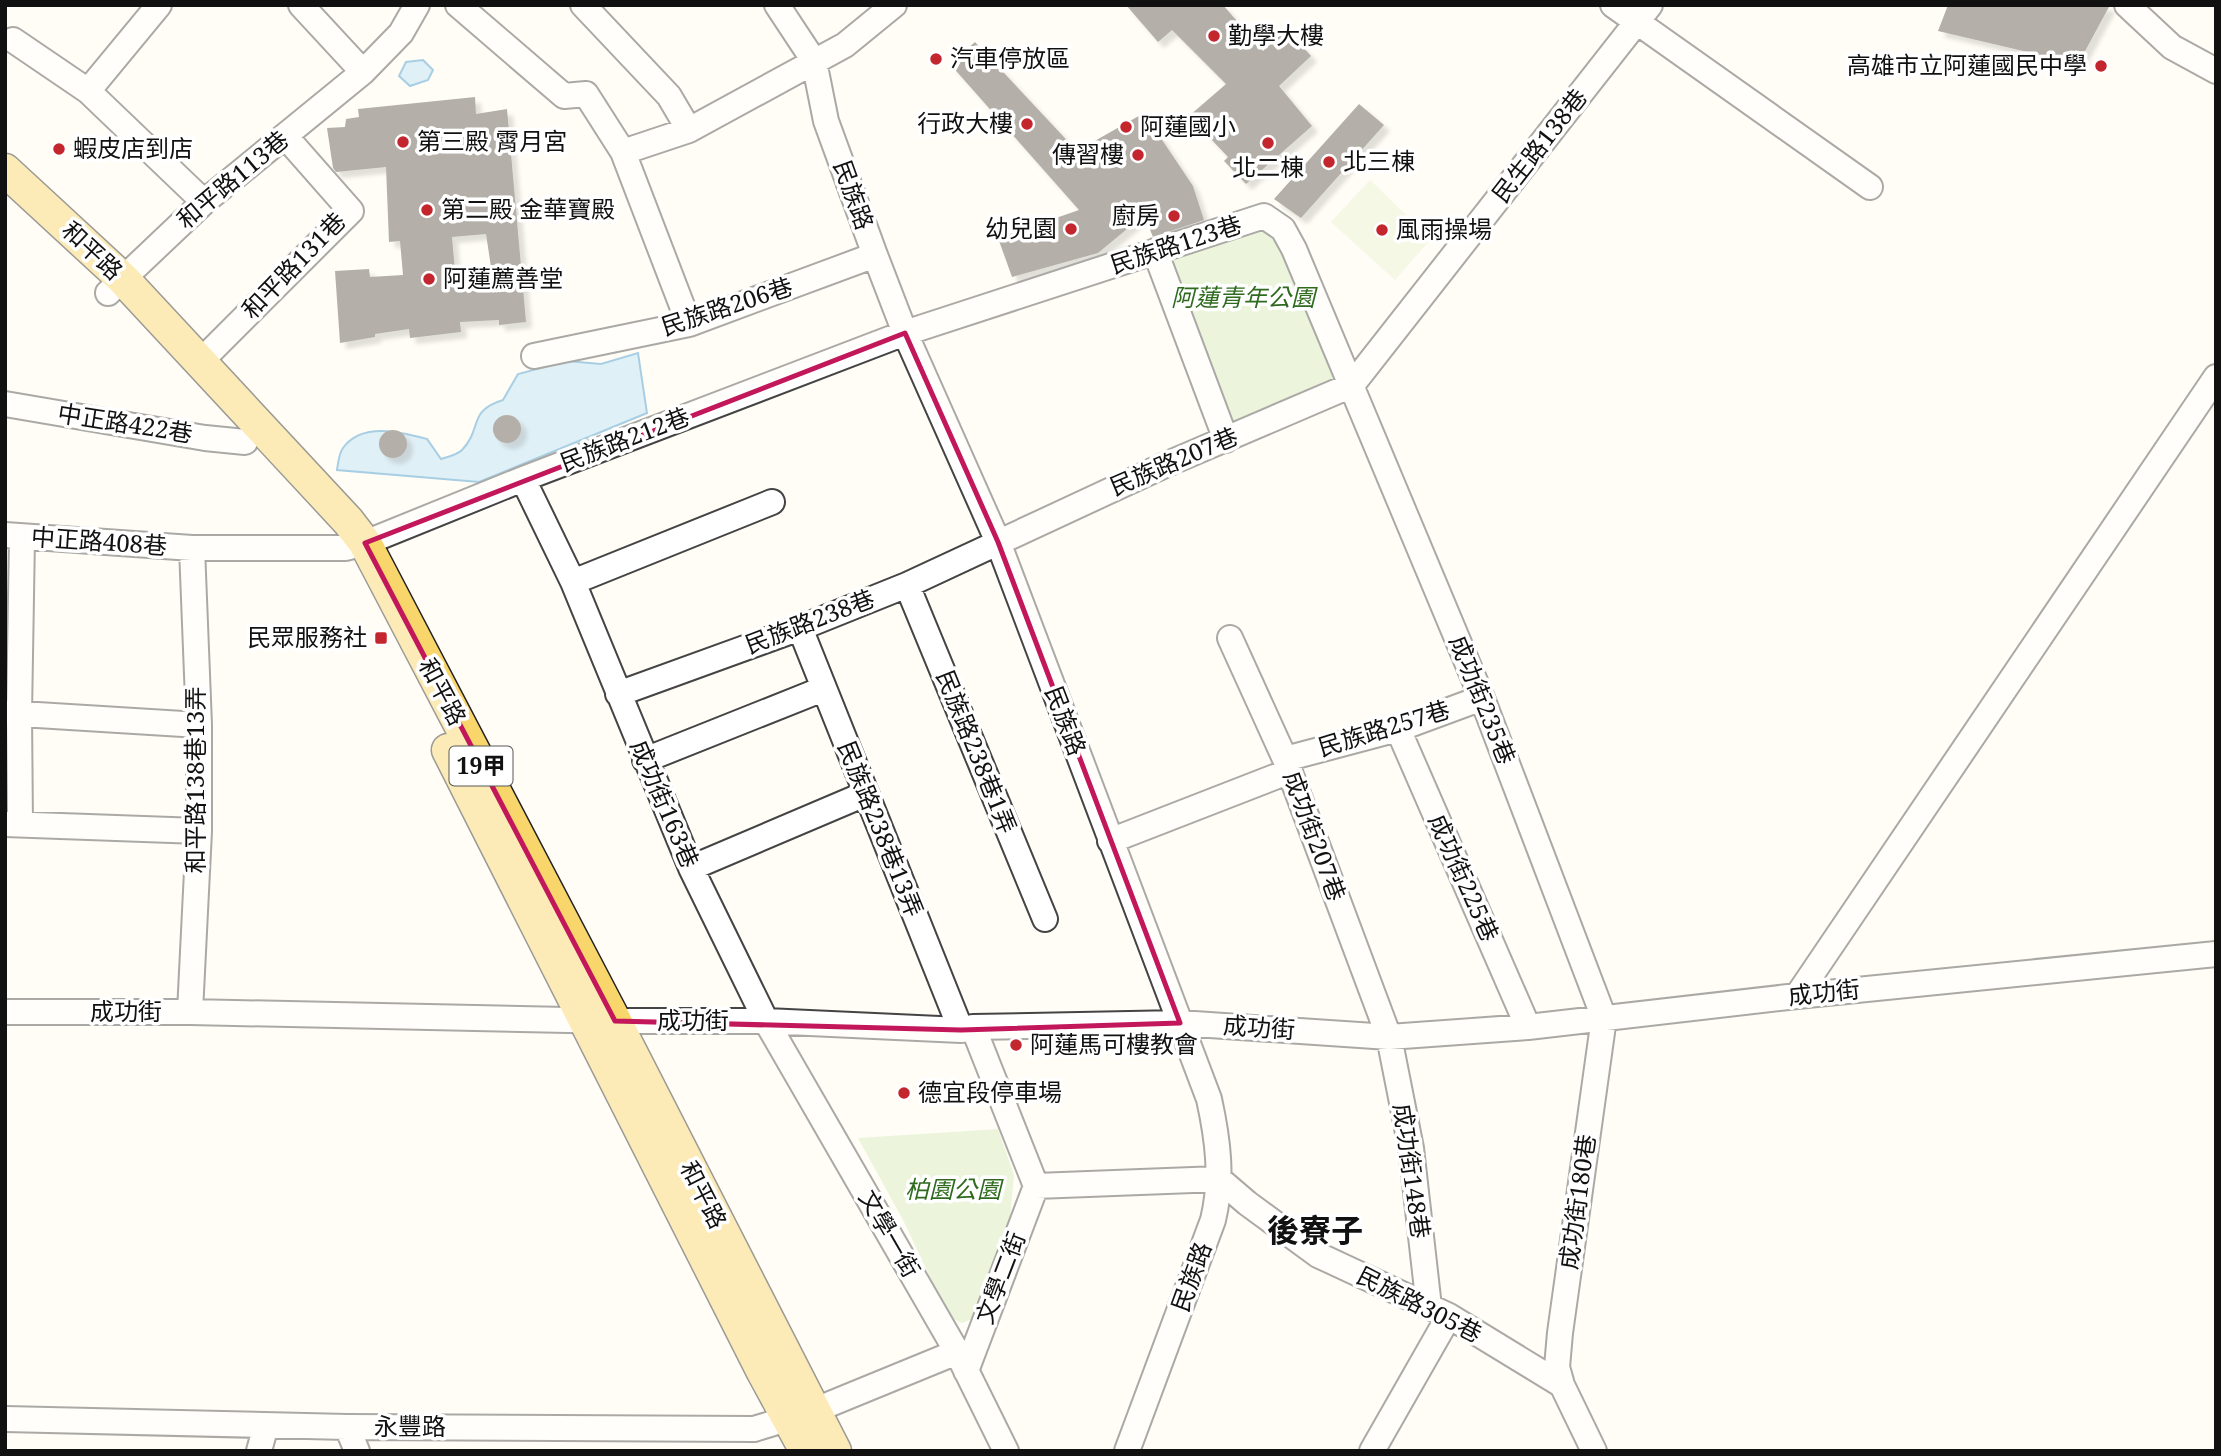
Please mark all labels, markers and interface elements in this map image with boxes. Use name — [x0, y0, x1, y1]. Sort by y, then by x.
place label: 勤學大樓 — [1228, 18, 1324, 51]
marker: 勤學大樓 — [1206, 28, 1222, 44]
place label: 汽車停放區 — [950, 41, 1070, 74]
place label: 高雄市立阿蓮國民中學 — [1847, 48, 2087, 81]
marker: 汽車停放區 — [928, 51, 944, 67]
marker: 高雄市立阿蓮國民中學 — [2093, 58, 2109, 74]
street label: 民生路138巷 — [1484, 81, 1594, 209]
place label: 行政大樓 — [917, 106, 1013, 139]
place label: 阿蓮國小 — [1140, 109, 1236, 142]
marker: 行政大樓 — [1019, 116, 1035, 132]
marker: 阿蓮國小 — [1118, 119, 1134, 135]
street label: 和平路113巷 — [169, 122, 295, 235]
place label: 第三殿 霄月宮 — [417, 124, 567, 157]
place label: 蝦皮店到店 — [73, 131, 193, 164]
marker: 第三殿 霄月宮 — [395, 134, 411, 150]
marker: 北二棟 — [1260, 135, 1276, 151]
place label: 傳習樓 — [1052, 137, 1124, 170]
marker: 蝦皮店到店 — [51, 141, 67, 157]
place label: 北三棟 — [1343, 144, 1415, 177]
marker: 傳習樓 — [1130, 147, 1146, 163]
place label: 北二棟 — [1232, 150, 1304, 183]
marker: 北三棟 — [1321, 154, 1337, 170]
street label: 民族路 — [827, 155, 882, 234]
place label: 第二殿 金華寶殿 — [441, 192, 615, 225]
place label: 廚房 — [1112, 198, 1160, 231]
marker: 第二殿 金華寶殿 — [419, 202, 435, 218]
street label: 和平路131巷 — [234, 204, 352, 325]
street label: 民族路123巷 — [1106, 207, 1245, 280]
marker: 廚房 — [1166, 208, 1182, 224]
place label: 幼兒園 — [985, 211, 1057, 244]
place label: 風雨操場 — [1396, 212, 1492, 245]
street label: 和平路 — [55, 213, 131, 287]
marker: 幼兒園 — [1063, 221, 1079, 237]
marker: 風雨操場 — [1374, 222, 1390, 238]
place label: 阿蓮薦善堂 — [443, 261, 563, 294]
street label: 民族路206巷 — [657, 269, 796, 342]
marker: 阿蓮薦善堂 — [421, 271, 437, 287]
park label: 阿蓮青年公園 — [1171, 280, 1318, 313]
street label: 中正路422巷 — [55, 396, 195, 449]
street label: 民族路212巷 — [555, 399, 694, 478]
street label: 民族路207巷 — [1104, 419, 1243, 502]
street label: 中正路408巷 — [30, 519, 168, 562]
street label: 民族路238巷 — [740, 581, 879, 660]
place label: 民眾服務社 — [247, 620, 367, 653]
marker: 民眾服務社 — [373, 630, 389, 646]
street label: 成功街235巷 — [1443, 630, 1524, 769]
street label: 和平路 — [412, 652, 475, 731]
street label: 民族路238巷1弄 — [930, 665, 1025, 838]
street label: 民族路 — [1038, 681, 1095, 760]
street label: 和平路138巷13弄 — [178, 686, 211, 874]
street label: 民族路257巷 — [1314, 692, 1454, 763]
street label: 成功街163巷 — [624, 734, 707, 873]
street label: 民族路238巷13弄 — [831, 736, 932, 921]
road number: 19甲 — [449, 746, 512, 786]
street label: 成功街207巷 — [1277, 766, 1354, 905]
street label: 成功街225巷 — [1422, 808, 1507, 946]
street label: 成功街 — [1786, 971, 1861, 1012]
street label: 成功街 — [90, 994, 162, 1027]
street label: 成功街 — [657, 1003, 729, 1036]
street label: 成功街 — [1222, 1008, 1296, 1045]
place label: 阿蓮馬可樓教會 — [1030, 1027, 1198, 1060]
marker: 阿蓮馬可樓教會 — [1008, 1037, 1024, 1053]
place label: 德宜段停車場 — [918, 1075, 1062, 1108]
marker: 德宜段停車場 — [896, 1085, 912, 1101]
street label: 成功街148巷 — [1387, 1101, 1438, 1241]
street label: 成功街180巷 — [1551, 1132, 1602, 1272]
street label: 和平路 — [673, 1155, 735, 1234]
park label: 柏園公園 — [905, 1172, 1004, 1205]
street label: 文學一街 — [852, 1183, 929, 1283]
district label: 後寮子 — [1267, 1208, 1363, 1251]
street label: 文學二街 — [967, 1227, 1032, 1328]
street label: 民族路 — [1163, 1237, 1218, 1316]
street label: 民族路305巷 — [1351, 1258, 1488, 1349]
street label: 永豐路 — [374, 1409, 446, 1442]

